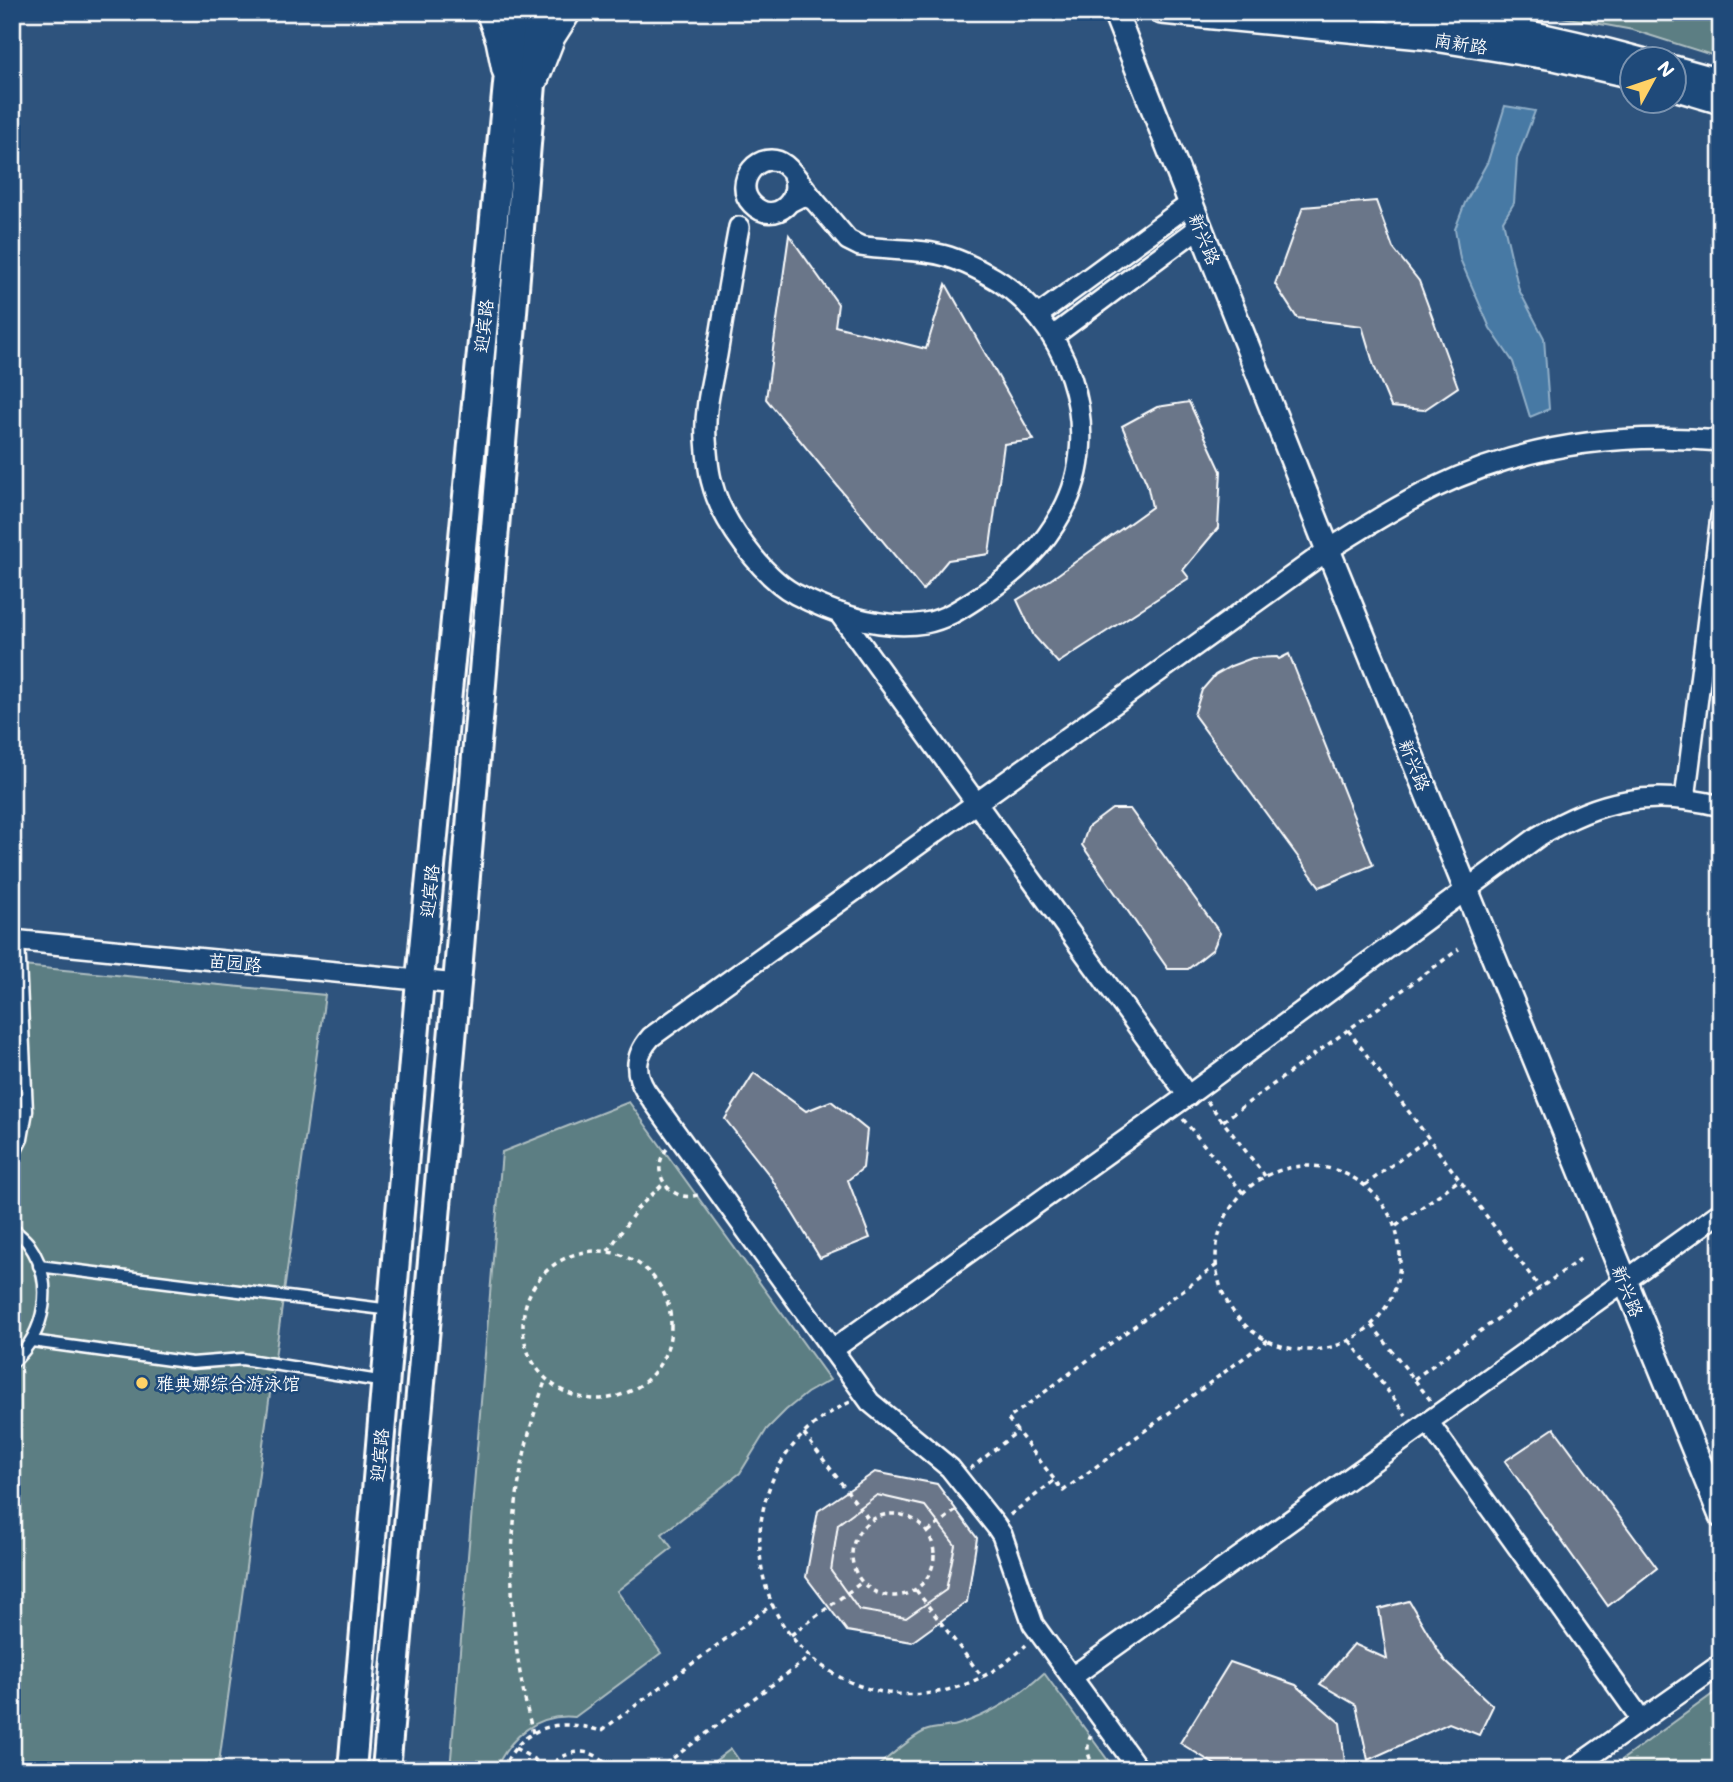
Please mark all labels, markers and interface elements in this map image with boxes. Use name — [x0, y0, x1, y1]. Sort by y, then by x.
street label: 南新路 — [1432, 27, 1490, 59]
north arrow — [1618, 46, 1688, 116]
text: N — [1652, 55, 1681, 82]
street label: 新兴路 — [1184, 209, 1226, 269]
street label: 迎宾路 — [468, 298, 498, 354]
street label: 新兴路 — [1394, 735, 1436, 795]
street label: 迎宾路 — [414, 863, 444, 919]
street label: 苗园路 — [207, 947, 263, 977]
street label: 新兴路 — [1607, 1261, 1649, 1321]
place label: 雅典娜综合游泳馆 — [156, 1371, 300, 1395]
marker: 雅典娜综合游泳馆 — [134, 1375, 150, 1391]
street label: 迎宾路 — [365, 1427, 393, 1483]

